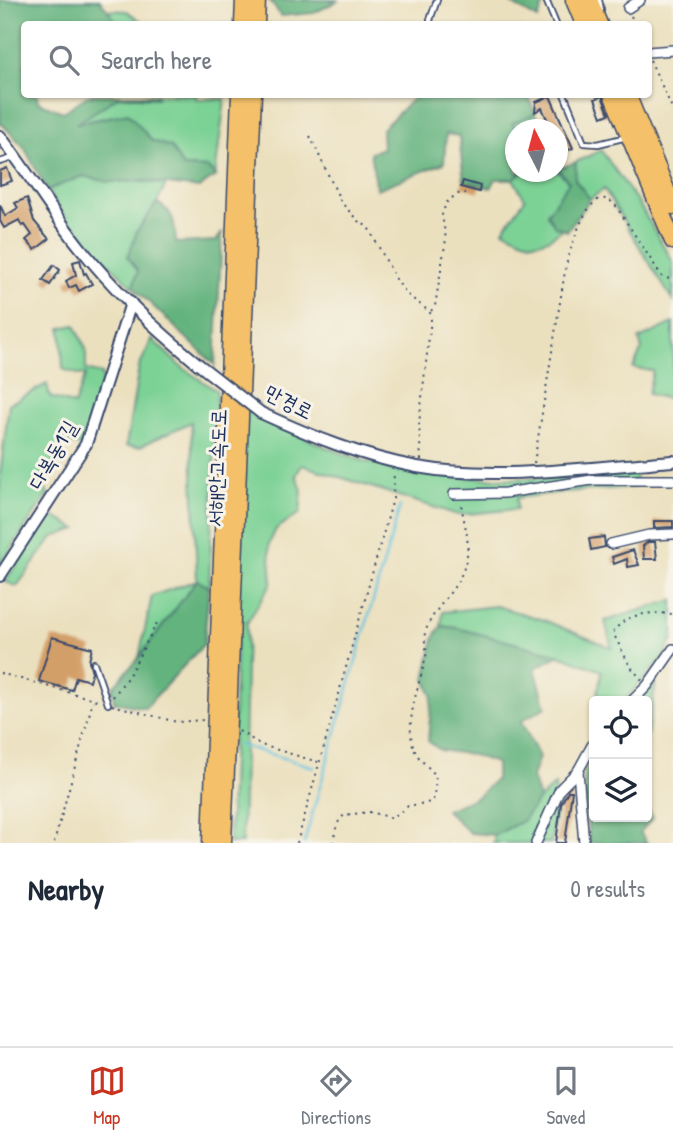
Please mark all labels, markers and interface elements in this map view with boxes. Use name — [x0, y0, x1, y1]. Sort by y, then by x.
search box — [21, 21, 652, 98]
icon: search — [45, 41, 83, 79]
text: Search here — [101, 42, 212, 77]
north arrow — [505, 119, 568, 182]
street label: 만경로 — [260, 377, 318, 426]
street label: 서해안고속도로 — [200, 408, 233, 528]
street label: 다복동1길 — [21, 415, 84, 495]
map controls — [589, 696, 652, 822]
button: locate — [589, 696, 652, 759]
button: layers — [589, 759, 652, 822]
text: Nearby — [28, 869, 104, 909]
text: 0 results — [570, 873, 645, 904]
tab: Map — [88, 1062, 126, 1130]
tab: Directions — [301, 1062, 371, 1130]
tab: Saved — [547, 1062, 585, 1130]

